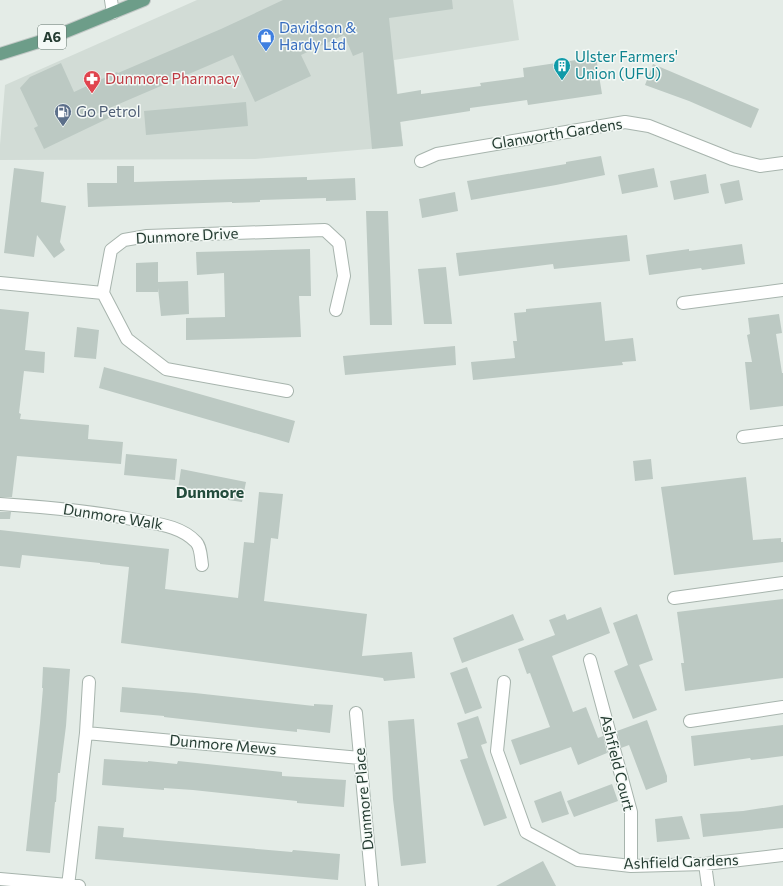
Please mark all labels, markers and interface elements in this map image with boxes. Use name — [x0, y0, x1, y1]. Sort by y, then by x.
place label: Davidson & Hardy Ltd — [279, 18, 356, 53]
road number: A6 — [38, 25, 66, 49]
shop icon: Davidson & Hardy Ltd — [256, 27, 276, 52]
place label: Ulster Farmers' Union (UFU) — [575, 47, 678, 82]
building icon: Ulster Farmers' Union (UFU) — [552, 56, 572, 81]
pharmacy icon: Dunmore Pharmacy — [82, 69, 102, 94]
place label: Dunmore Pharmacy — [105, 69, 240, 87]
fuel station icon: Go Petrol — [53, 102, 73, 127]
place label: Go Petrol — [76, 102, 140, 120]
street label: Glanworth Gardens — [490, 114, 624, 152]
street label: Dunmore Drive — [135, 223, 239, 247]
district label: Dunmore — [176, 482, 244, 501]
street label: Dunmore Walk — [62, 499, 164, 533]
street label: Ashfield Court — [597, 713, 639, 813]
street label: Dunmore Mews — [169, 730, 278, 758]
street label: Dunmore Place — [350, 747, 376, 851]
street label: Ashfield Gardens — [623, 850, 739, 872]

